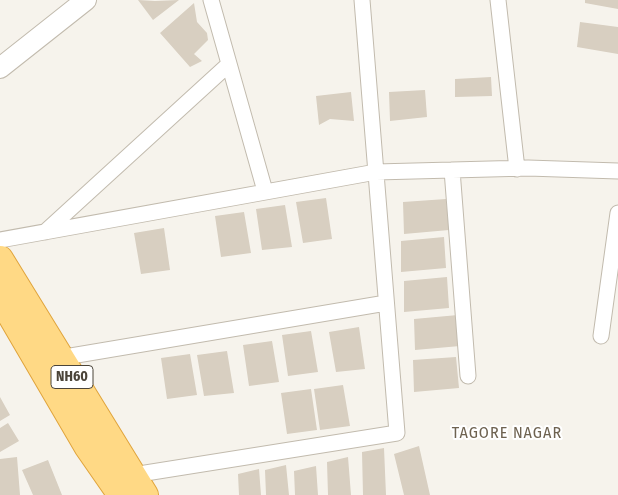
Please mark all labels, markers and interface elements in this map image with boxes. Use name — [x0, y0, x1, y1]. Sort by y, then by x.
road number: NH60 — [51, 366, 93, 388]
district label: TAGORE NAGAR — [450, 424, 564, 444]

